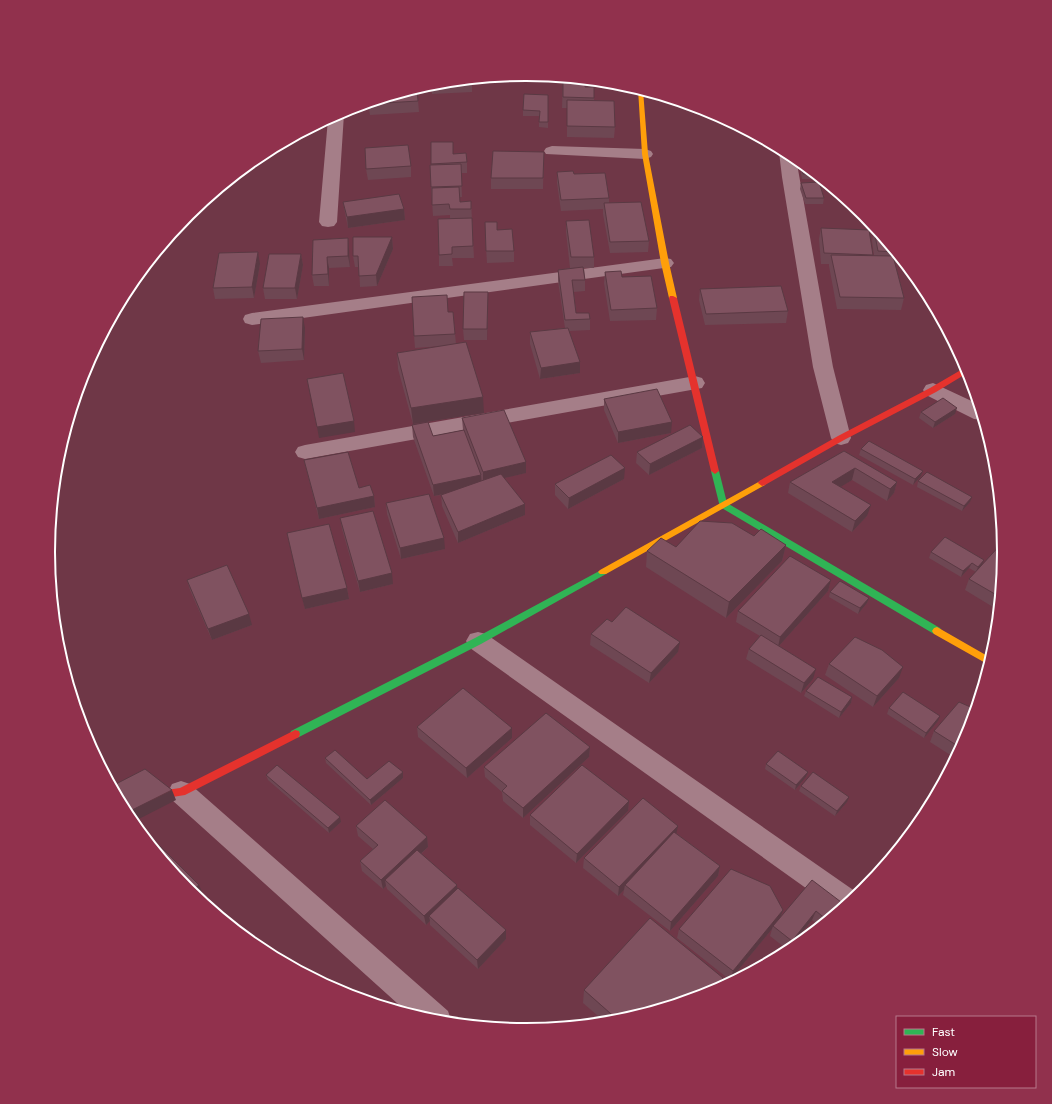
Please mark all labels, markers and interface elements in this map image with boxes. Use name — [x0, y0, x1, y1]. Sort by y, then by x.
legend — [896, 1016, 1036, 1088]
text: Fast — [932, 1024, 955, 1040]
text: Slow — [932, 1044, 958, 1060]
text: Jam — [932, 1064, 955, 1080]

